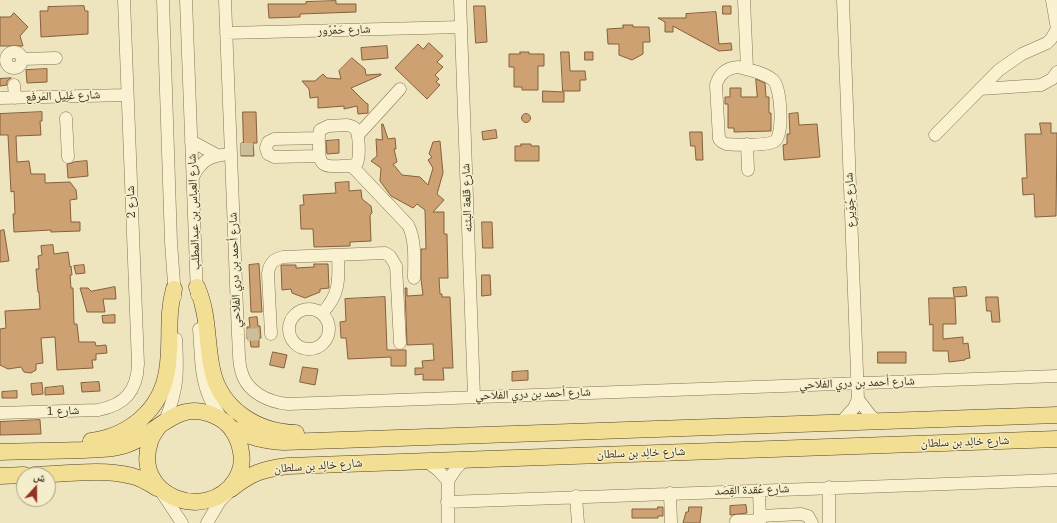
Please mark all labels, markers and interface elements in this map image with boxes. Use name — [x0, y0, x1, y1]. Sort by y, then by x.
street label: شارع حَمْرُور — [317, 22, 371, 38]
street label: شارع غَلِيل المَرفَع — [25, 87, 101, 105]
street label: شارع العباس بن عبدالمطلب — [185, 154, 203, 270]
street label: شارع قلعة البثنه — [459, 163, 475, 233]
street label: شارع جُوَيرِع — [842, 172, 858, 228]
street label: شارع 2 — [123, 185, 139, 219]
street label: شارع أحمد بن دري الفلاحي — [226, 212, 244, 328]
street label: شارع أحمد بن دري الفلاحي — [799, 374, 915, 392]
street label: شارع أحمد بن دري الفلاحي — [475, 385, 591, 403]
street label: شارع 1 — [46, 403, 80, 419]
street label: شارع خالِد بن سلطان — [920, 433, 1010, 451]
street label: شارع خالِد بن سلطان — [596, 444, 686, 462]
street label: شارع خالِد بن سلطان — [273, 456, 363, 476]
north arrow — [16, 467, 56, 507]
text: ش — [32, 468, 48, 485]
street label: شارع عُقدة القِصَد — [714, 482, 790, 498]

